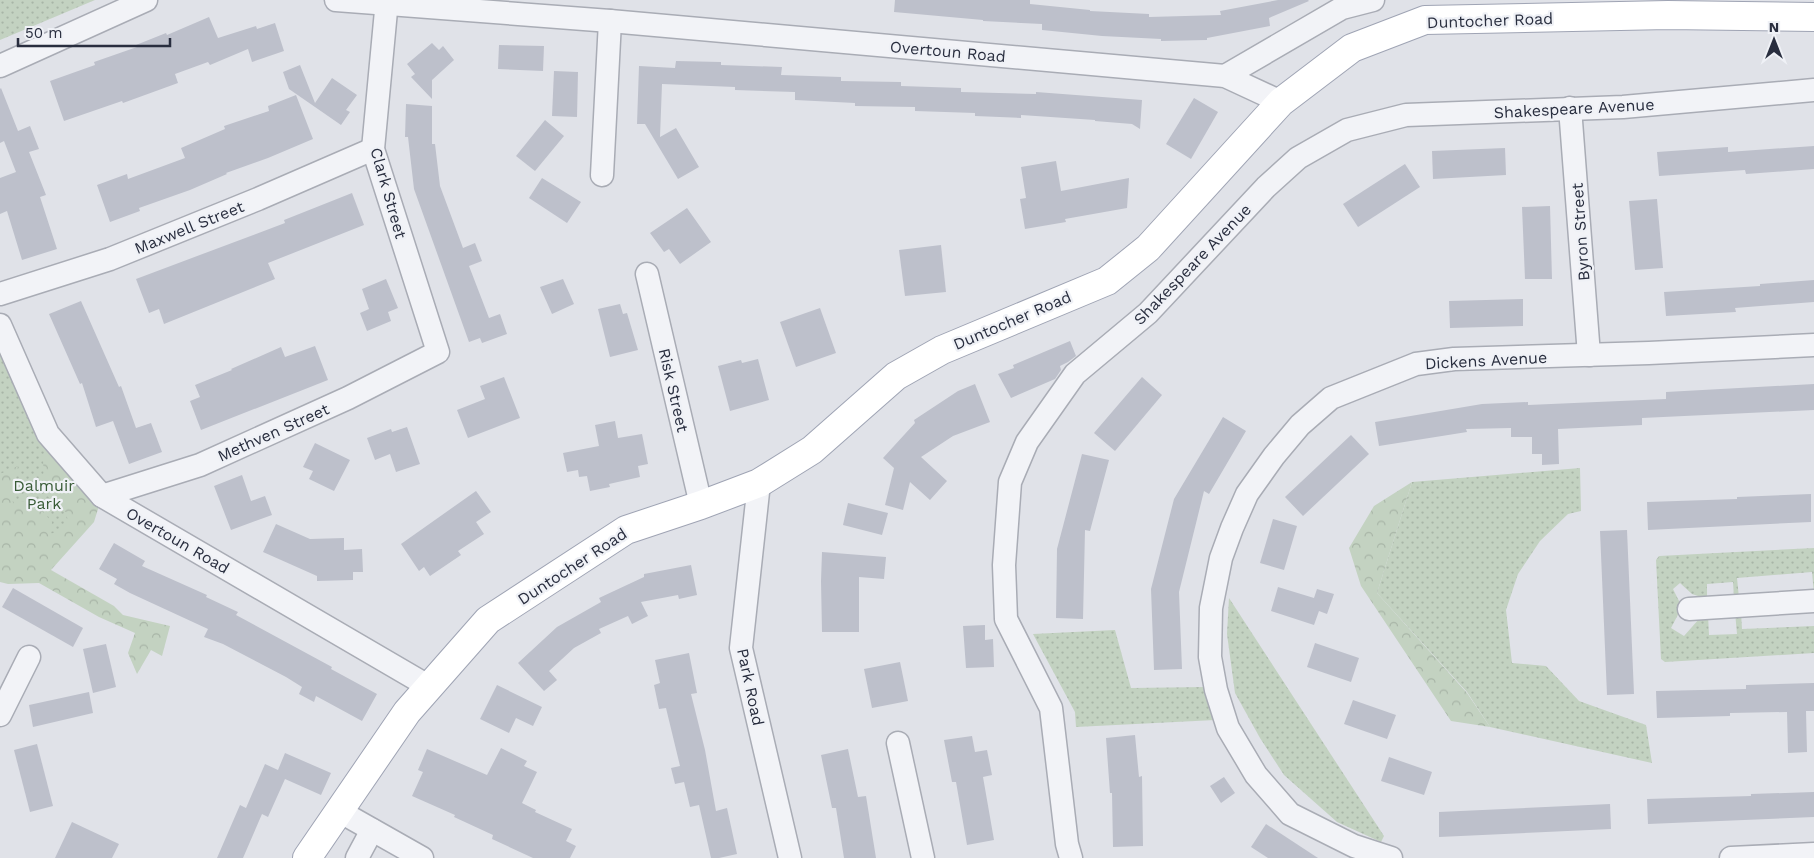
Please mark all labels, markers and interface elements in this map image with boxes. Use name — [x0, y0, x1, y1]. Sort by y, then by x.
street label: Duntocher Road — [1427, 9, 1553, 32]
scale bar — [18, 15, 170, 47]
north arrow — [1749, 15, 1799, 65]
text: N — [1769, 19, 1779, 35]
text: 50 m — [25, 24, 62, 42]
street label: Overtoun Road — [889, 37, 1007, 66]
street label: Shakespeare Avenue — [1493, 95, 1655, 122]
street label: Clark Street — [366, 145, 411, 241]
street label: Byron Street — [1568, 182, 1593, 282]
street label: Maxwell Street — [132, 197, 247, 258]
street label: Shakespeare Avenue — [1130, 200, 1255, 329]
street label: Duntocher Road — [950, 287, 1074, 354]
street label: Risk Street — [655, 346, 692, 434]
street label: Dickens Avenue — [1424, 348, 1548, 373]
street label: Methven Street — [215, 399, 332, 466]
park label: Dalmuir Park — [13, 476, 75, 513]
street label: Overtoun Road — [123, 503, 233, 578]
street label: Duntocher Road — [514, 524, 630, 609]
street label: Park Road — [733, 647, 768, 728]

